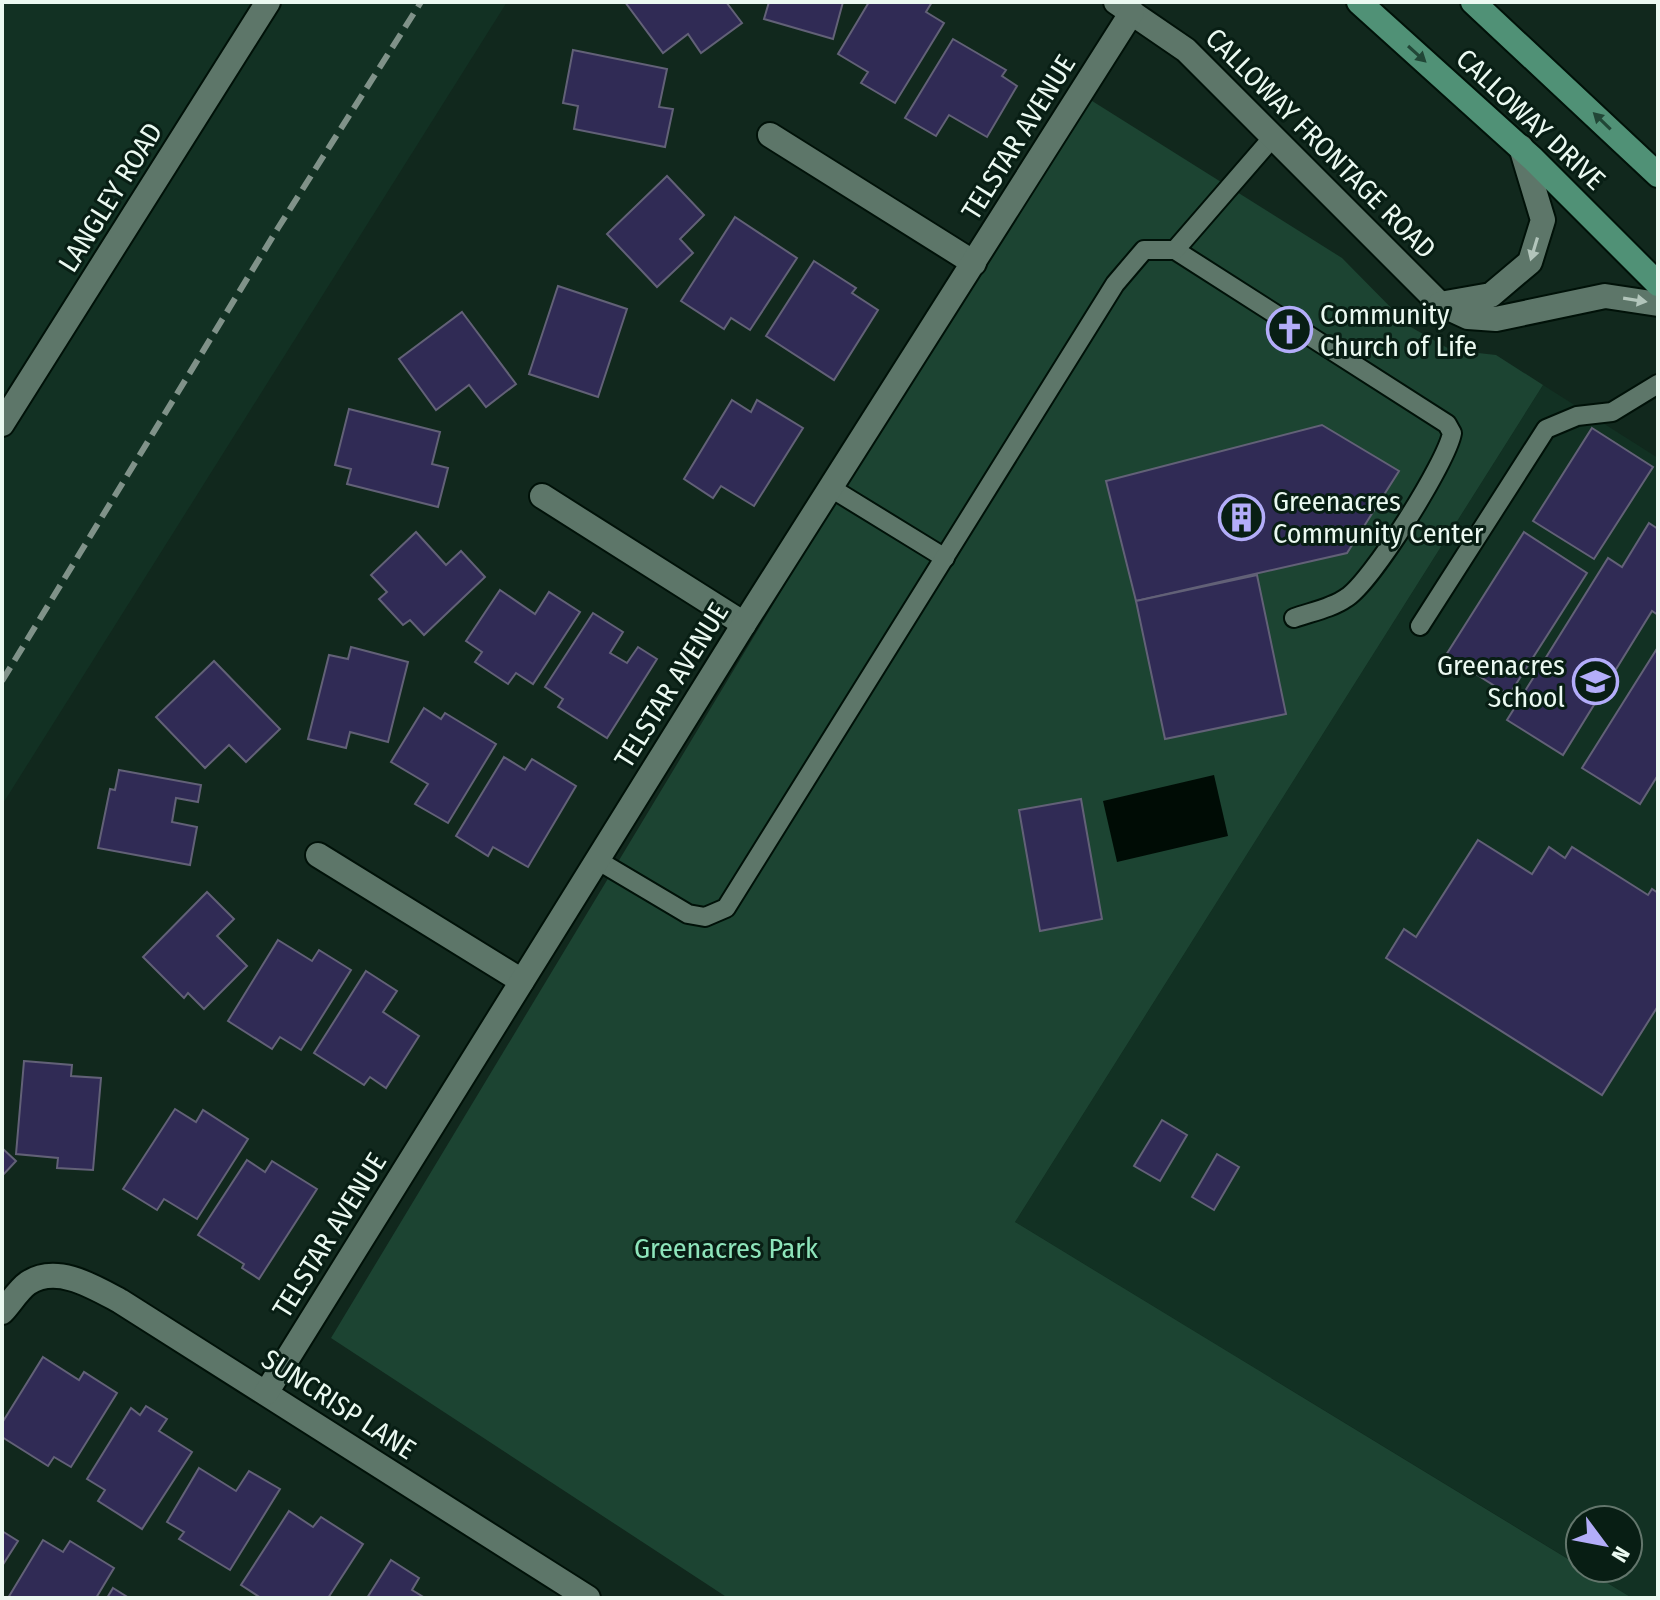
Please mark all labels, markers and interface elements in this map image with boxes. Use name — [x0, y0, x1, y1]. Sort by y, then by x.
street label: CALLOWAY FRONTAGE ROAD — [1199, 21, 1443, 265]
street label: CALLOWAY DRIVE — [1449, 42, 1612, 197]
one-way arrow — [1407, 45, 1427, 62]
street label: TELSTAR AVENUE — [955, 49, 1082, 226]
one-way arrow — [1593, 112, 1612, 131]
street label: LANGLEY ROAD — [52, 117, 169, 278]
one-way arrow — [1527, 237, 1540, 261]
one-way arrow — [1623, 294, 1648, 307]
place label: Community Church of Life — [1320, 298, 1477, 363]
church icon: Community Church of Life — [1265, 306, 1313, 354]
place label: Greenacres Community Center — [1273, 485, 1484, 550]
building icon: Greenacres Community Center — [1218, 493, 1266, 541]
street label: TELSTAR AVENUE — [608, 597, 735, 774]
place label: Greenacres School — [1437, 649, 1565, 714]
school or university icon: Greenacres School — [1572, 657, 1620, 705]
street label: TELSTAR AVENUE — [266, 1147, 393, 1324]
park label: Greenacres Park — [634, 1232, 819, 1265]
street label: SUNCRISP LANE — [256, 1343, 422, 1466]
north arrow — [1564, 1504, 1644, 1584]
text: N — [1606, 1542, 1635, 1567]

